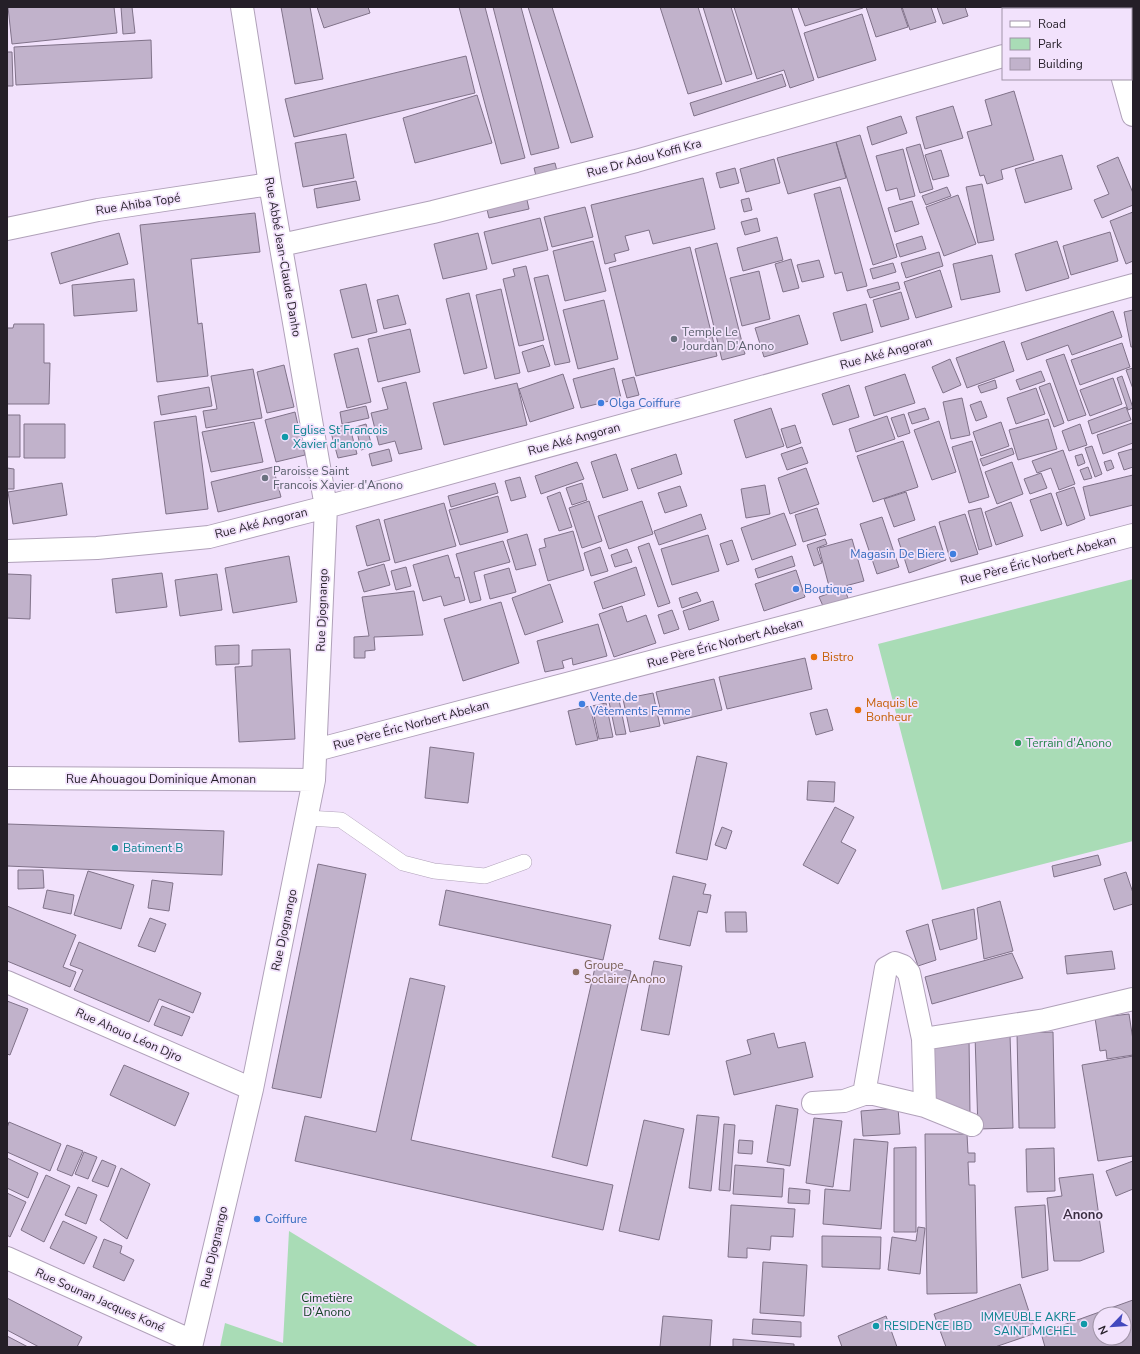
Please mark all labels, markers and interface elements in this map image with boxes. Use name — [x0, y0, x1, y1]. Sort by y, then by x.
legend — [1002, 8, 1132, 80]
text: Road — [1038, 16, 1066, 32]
text: Park — [1038, 36, 1063, 52]
text: Building — [1038, 56, 1083, 72]
street label: Rue Dr Adou Koffi Kra — [585, 135, 703, 181]
street label: Rue Abbé Jean-Claude Danho — [261, 176, 305, 338]
street label: Rue Ahiba Topé — [95, 189, 181, 219]
place label: Temple Le Jourdan D'Anono — [681, 324, 774, 354]
street label: Rue Aké Angoran — [838, 333, 934, 373]
marker: Temple Le Jourdan D'Anono — [669, 334, 679, 344]
place label: Olga Coiffure — [609, 395, 680, 411]
marker: Olga Coiffure — [596, 398, 606, 408]
street label: Rue Aké Angoran — [526, 419, 622, 459]
place label: Eglise St Francois Xavier d'anono — [293, 422, 388, 452]
marker: Eglise St Francois Xavier d'anono — [280, 432, 290, 442]
place label: Paroisse Saint Francois Xavier d'Anono — [273, 463, 403, 493]
marker: Paroisse Saint Francois Xavier d'Anono — [260, 473, 270, 483]
street label: Rue Aké Angoran — [213, 504, 309, 542]
street label: Rue Père Éric Norbert Abekan — [958, 531, 1118, 589]
place label: Magasin De Biere — [850, 546, 945, 562]
marker: Magasin De Biere — [948, 549, 958, 559]
street label: Rue Djognango — [313, 568, 331, 652]
place label: Boutique — [804, 581, 853, 597]
marker: Boutique — [791, 584, 801, 594]
street label: Rue Père Éric Norbert Abekan — [645, 614, 805, 672]
place label: Bistro — [822, 649, 854, 665]
marker: Bistro — [809, 652, 819, 662]
place label: Vente de Vêtements Femme — [589, 689, 691, 719]
place label: Maquis le Bonheur — [866, 695, 918, 725]
street label: Rue Père Éric Norbert Abekan — [331, 696, 491, 754]
marker: Vente de Vêtements Femme — [577, 699, 587, 709]
marker: Maquis le Bonheur — [853, 705, 863, 715]
place label: Terrain d'Anono — [1026, 735, 1112, 751]
marker: Terrain d'Anono — [1013, 738, 1023, 748]
street label: Rue Ahouagou Dominique Amonan — [66, 771, 256, 787]
place label: Batiment B — [123, 840, 183, 856]
marker: Batiment B — [110, 843, 120, 853]
street label: Rue Djognango — [268, 887, 301, 972]
place label: Groupe Soclaire Anono — [584, 957, 666, 987]
marker: Groupe Soclaire Anono — [571, 967, 581, 977]
street label: Rue Ahouo Léon Djro — [73, 1004, 185, 1066]
street label: Rue Djognango — [197, 1204, 231, 1289]
district label: Anono — [1063, 1206, 1103, 1224]
place label: Coiffure — [265, 1211, 307, 1227]
marker: Coiffure — [252, 1214, 262, 1224]
street label: Rue Sounan Jacques Koné — [33, 1264, 167, 1336]
park label: Cimetière D'Anono — [301, 1290, 353, 1320]
north arrow — [1092, 1306, 1132, 1346]
place label: IMMEUBLE AKRE SAINT MICHEL — [981, 1309, 1076, 1339]
place label: RESIDENCE IBD — [884, 1318, 972, 1334]
marker: IMMEUBLE AKRE SAINT MICHEL — [1079, 1319, 1089, 1329]
marker: RESIDENCE IBD — [871, 1321, 881, 1331]
text: N — [1095, 1323, 1112, 1337]

